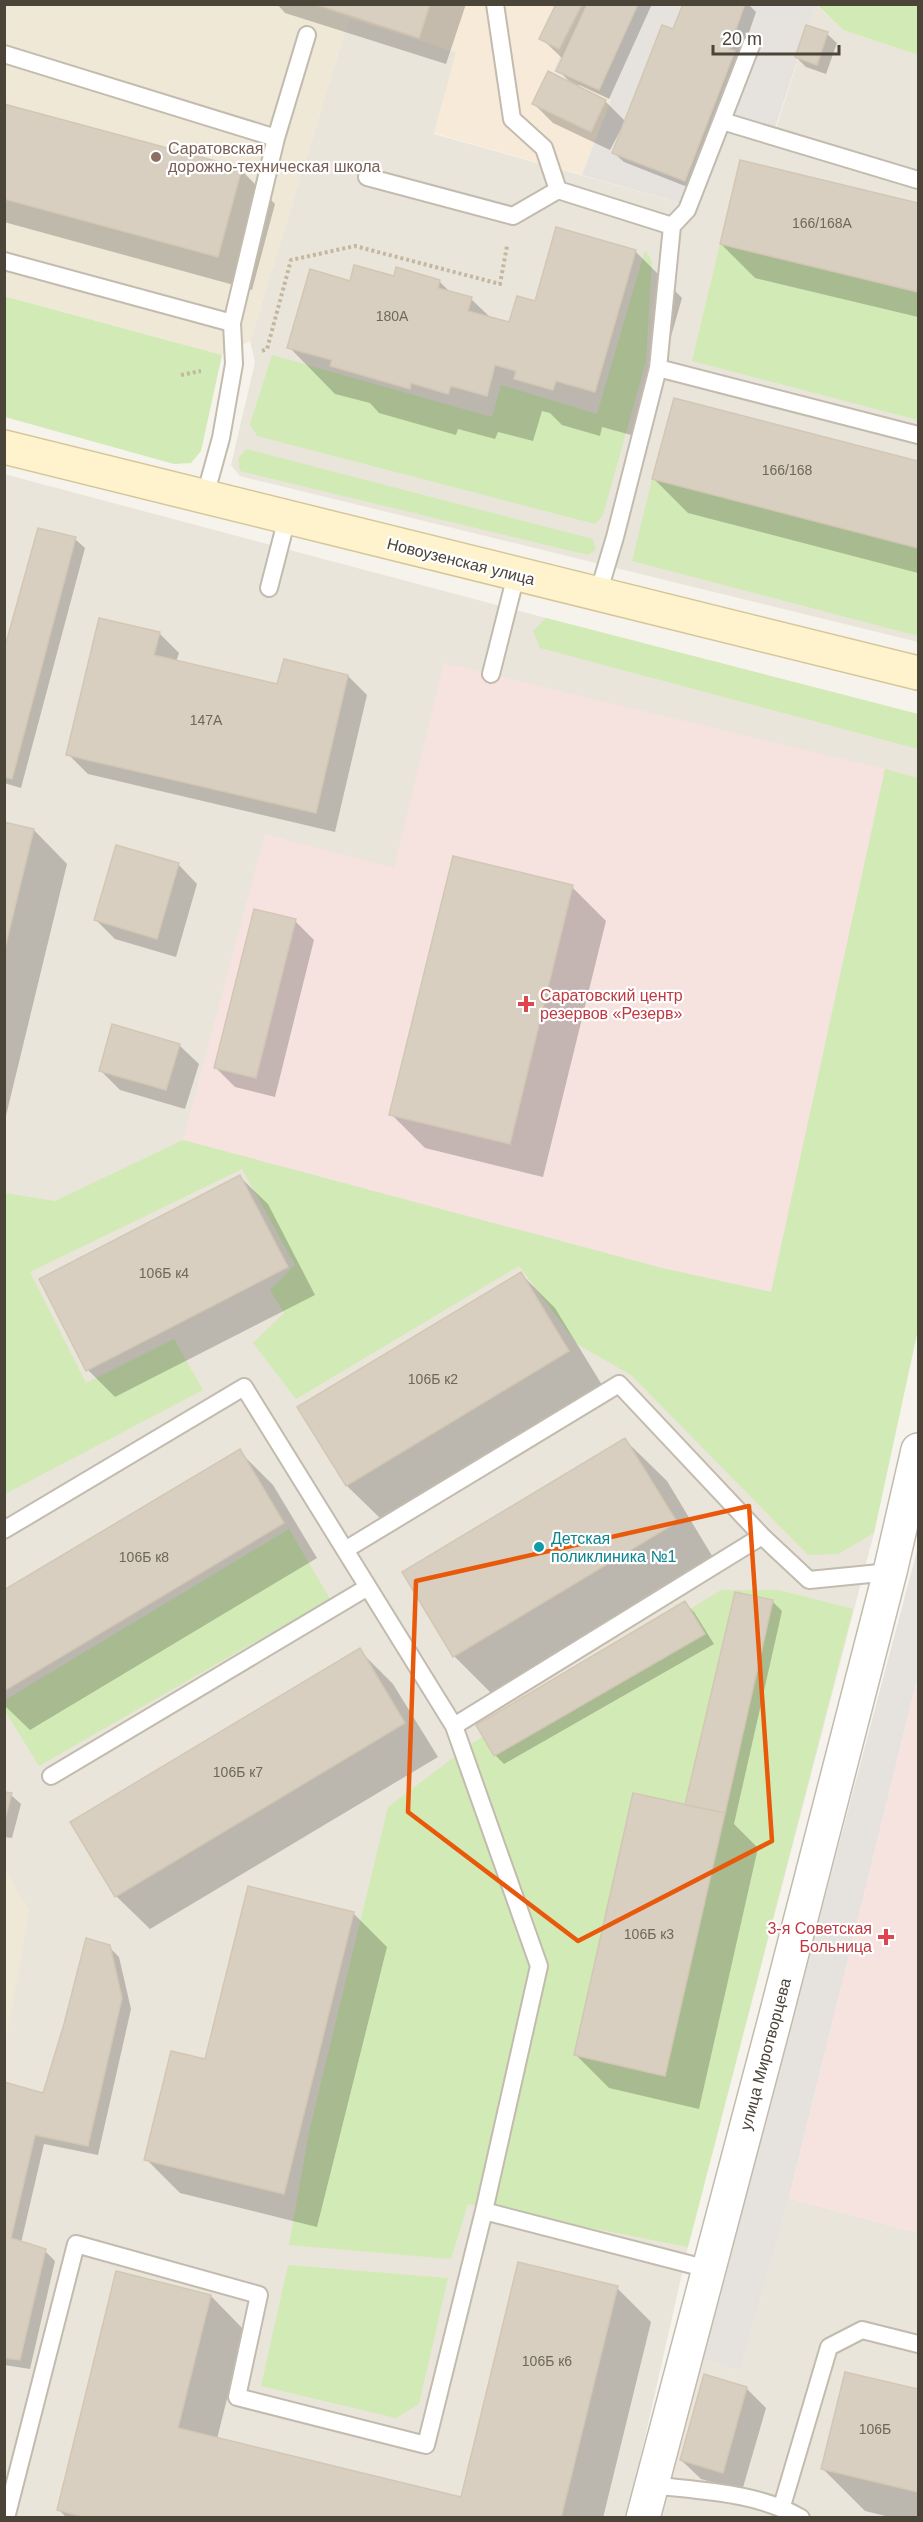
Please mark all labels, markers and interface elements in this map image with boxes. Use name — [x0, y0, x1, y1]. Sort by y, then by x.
scale bar — [713, 18, 839, 56]
text: 20 m — [722, 29, 762, 49]
place label: Саратовская дорожно-техническая школа — [168, 140, 381, 175]
marker: Саратовская дорожно-техническая школа — [149, 150, 163, 164]
house number: 166/168А — [792, 215, 853, 231]
house number: 180А — [376, 308, 409, 324]
house number: 166/168 — [762, 462, 813, 478]
street label: Новоузенская улица — [385, 535, 537, 588]
house number: 147А — [190, 712, 223, 728]
place label: Саратовский центр резервов «Резерв» — [540, 987, 683, 1022]
marker: Саратовский центр резервов «Резерв» — [517, 995, 535, 1013]
house number: 106Б к4 — [139, 1265, 189, 1281]
house number: 106Б к2 — [408, 1371, 458, 1387]
place label: Детская поликлиника №1 — [551, 1530, 677, 1565]
marker: Детская поликлиника №1 — [532, 1540, 546, 1554]
house number: 106Б к8 — [119, 1549, 169, 1565]
house number: 106Б к7 — [213, 1764, 263, 1780]
place label: 3-я Советская Больница — [767, 1920, 872, 1955]
house number: 106Б к3 — [624, 1926, 674, 1942]
marker: 3-я Советская Больница — [877, 1928, 895, 1946]
street label: улица Миротворцева — [737, 1976, 794, 2132]
house number: 106Б к6 — [522, 2353, 572, 2369]
house number: 106Б — [859, 2421, 891, 2437]

